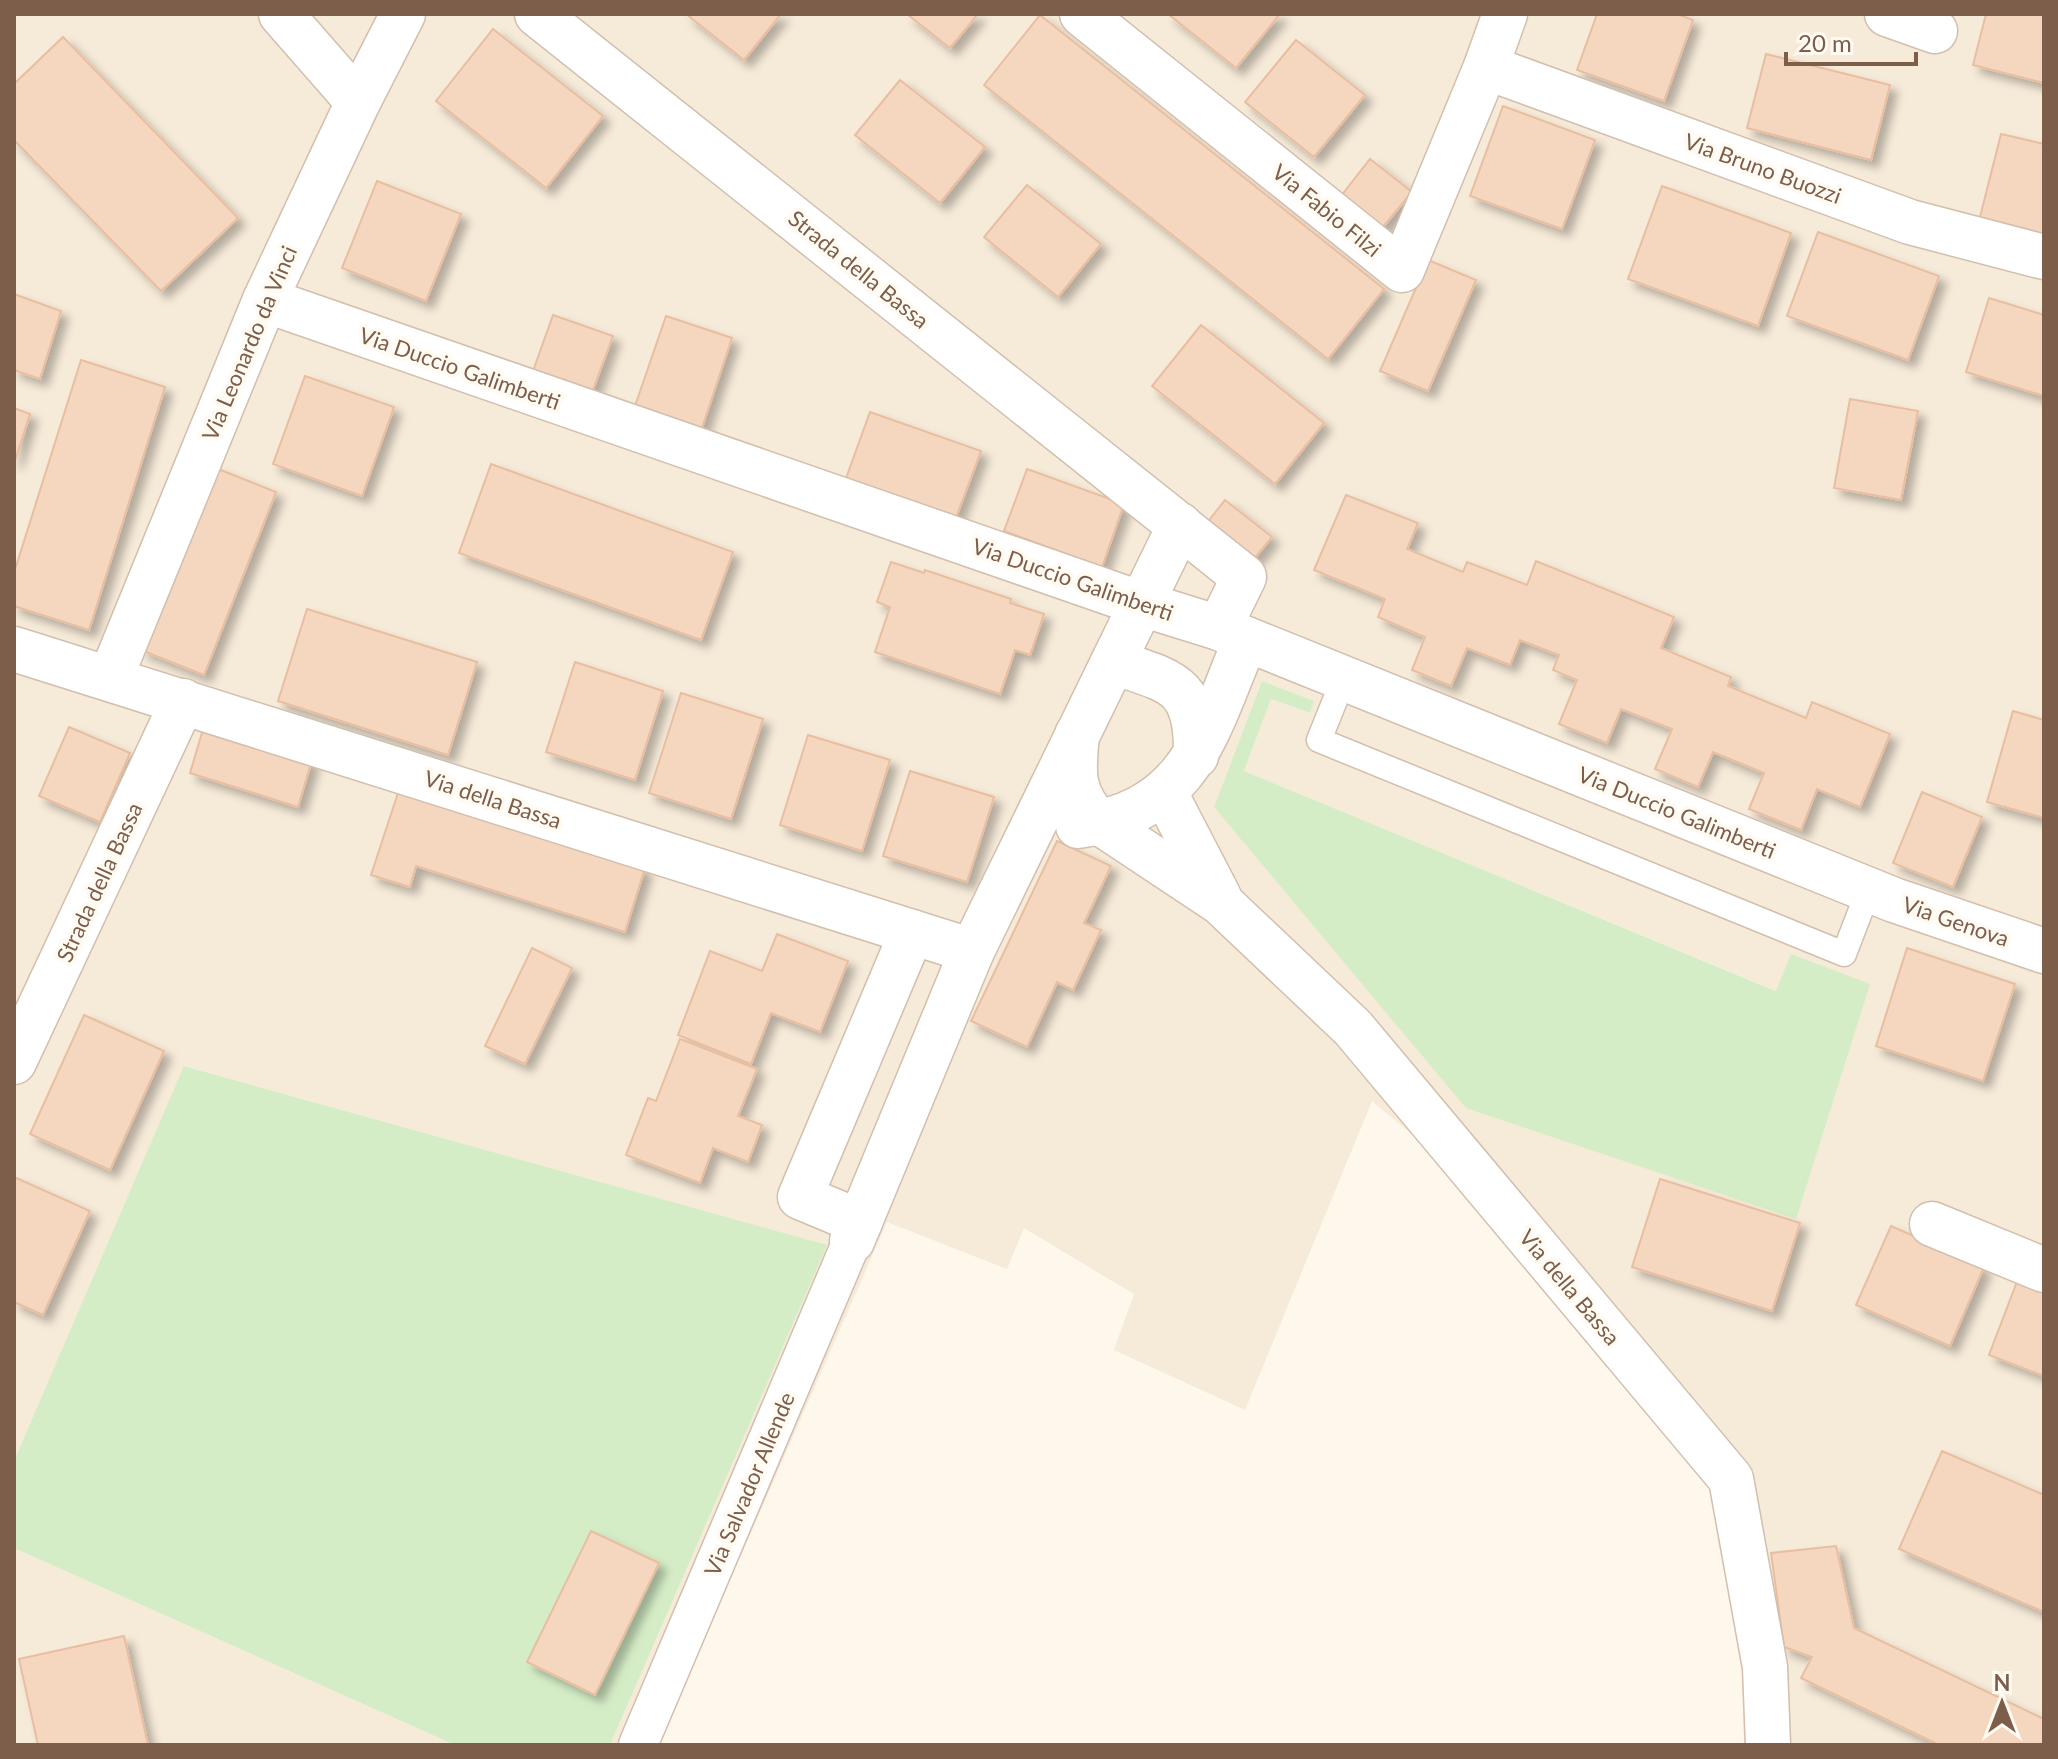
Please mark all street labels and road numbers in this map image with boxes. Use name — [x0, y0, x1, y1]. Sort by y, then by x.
street label: Via Bruno Buozzi — [1681, 127, 1845, 209]
street label: Via Fabio Filzi — [1267, 158, 1387, 262]
street label: Strada della Bassa — [783, 204, 935, 334]
street label: Via Leonardo da Vinci — [196, 242, 302, 444]
street label: Via Duccio Galimberti — [356, 321, 564, 415]
street label: Via Duccio Galimberti — [969, 532, 1177, 626]
street label: Via Duccio Galimberti — [1574, 760, 1780, 864]
street label: Via della Bassa — [421, 764, 565, 834]
street label: Strada della Bassa — [50, 798, 148, 966]
street label: Via Genova — [1899, 890, 2013, 952]
street label: Via della Bassa — [1514, 1224, 1626, 1350]
street label: Via Salvador Allende — [698, 1388, 800, 1580]

